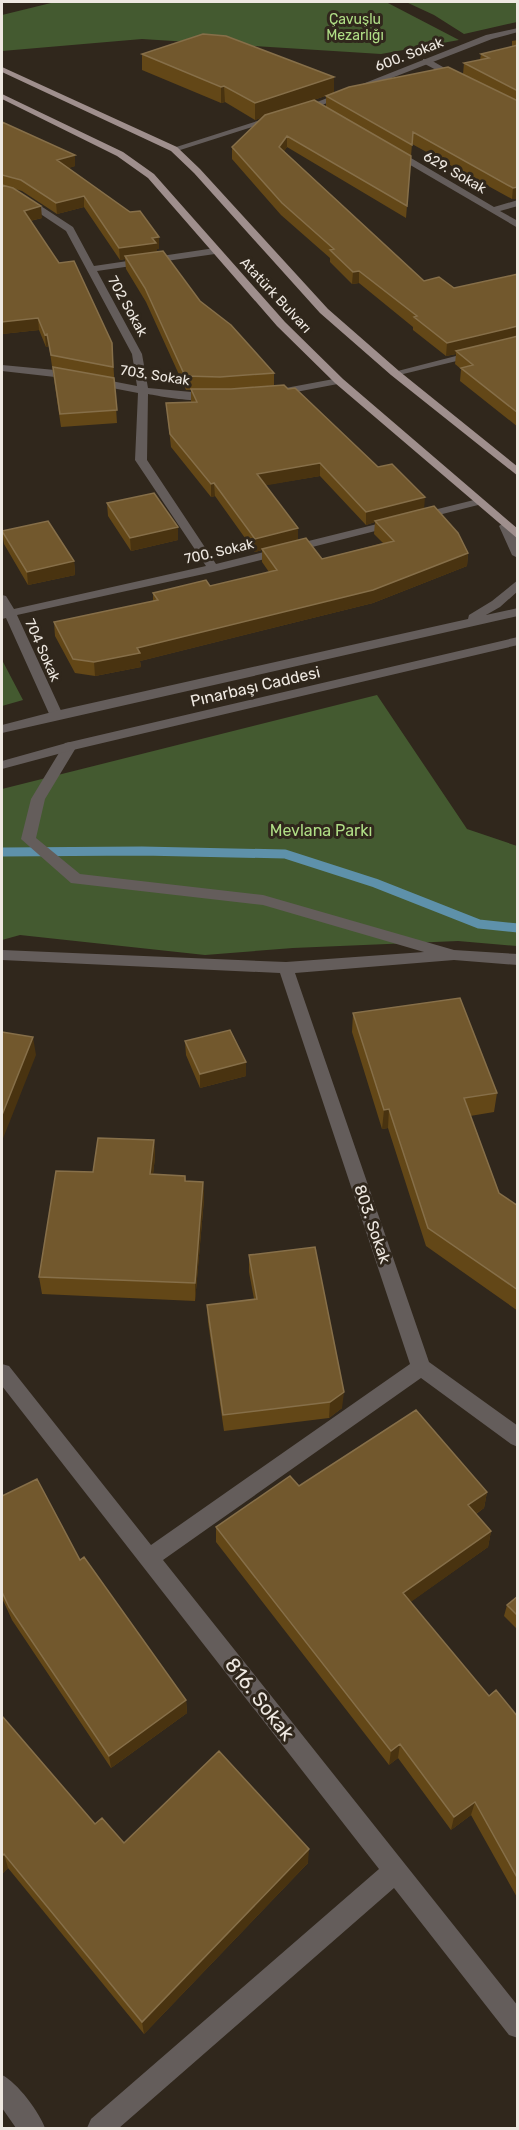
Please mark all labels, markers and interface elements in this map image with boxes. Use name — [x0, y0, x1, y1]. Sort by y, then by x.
park label: Çavuşlu Mezarlığı — [326, 11, 384, 44]
street label: 600. Sokak — [373, 33, 446, 75]
street label: 629. Sokak — [420, 148, 490, 198]
street label: Atatürk Bulvarı — [236, 254, 315, 337]
street label: 702 Sokak — [104, 273, 151, 340]
street label: 703. Sokak — [119, 362, 192, 390]
street label: 700. Sokak — [183, 535, 256, 568]
street label: 704 Sokak — [21, 616, 64, 685]
street label: Pınarbaşı Caddesi — [188, 662, 322, 711]
park label: Mevlana Parkı — [270, 821, 372, 840]
street label: 803. Sokak — [350, 1182, 395, 1267]
street label: 816. Sokak — [220, 1653, 300, 1746]

